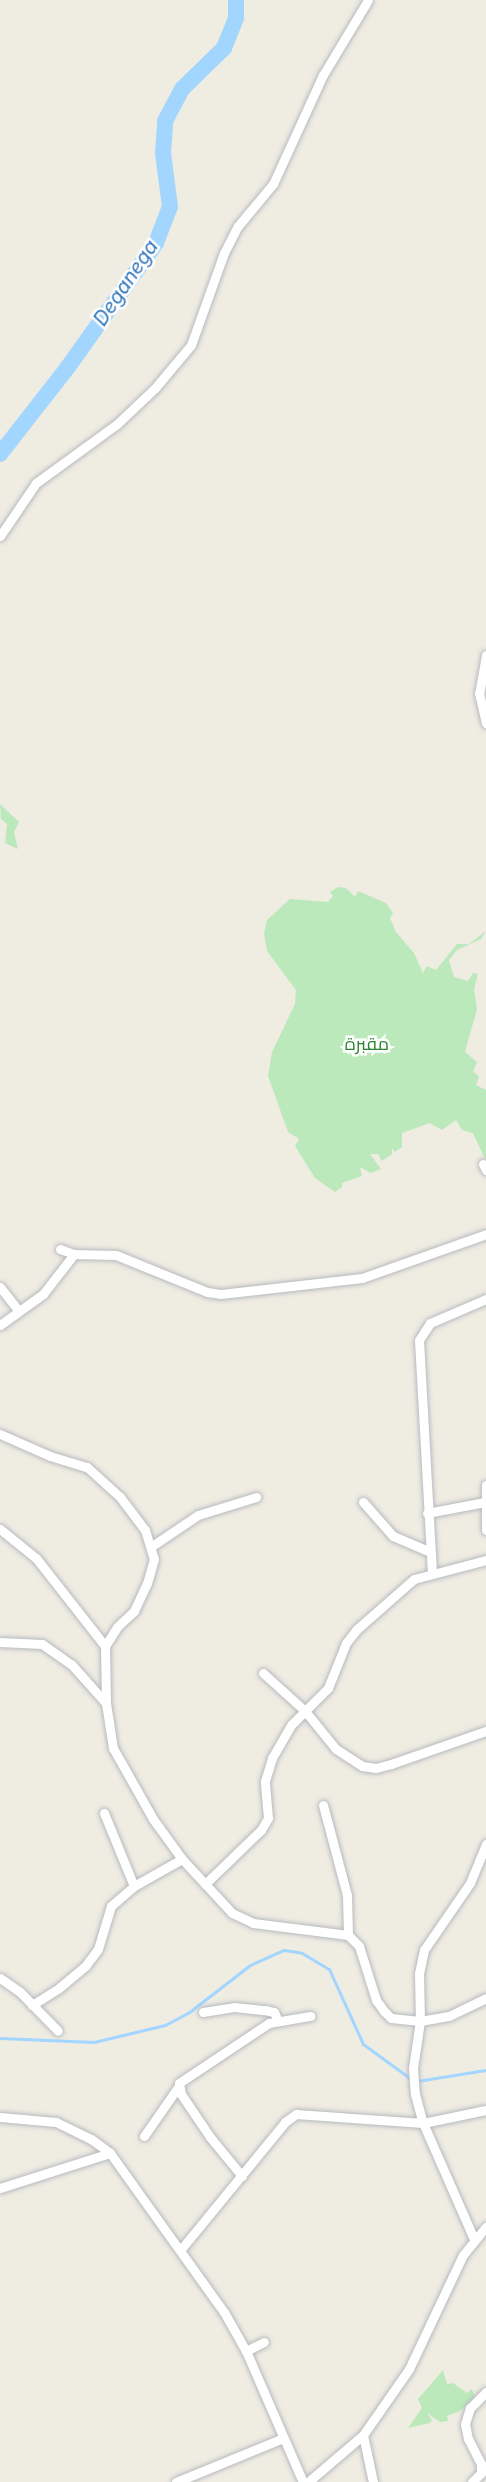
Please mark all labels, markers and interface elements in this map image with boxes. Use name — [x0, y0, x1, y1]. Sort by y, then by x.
water label: Deganega — [89, 236, 163, 330]
park label: مقبرة — [345, 1033, 389, 1055]

